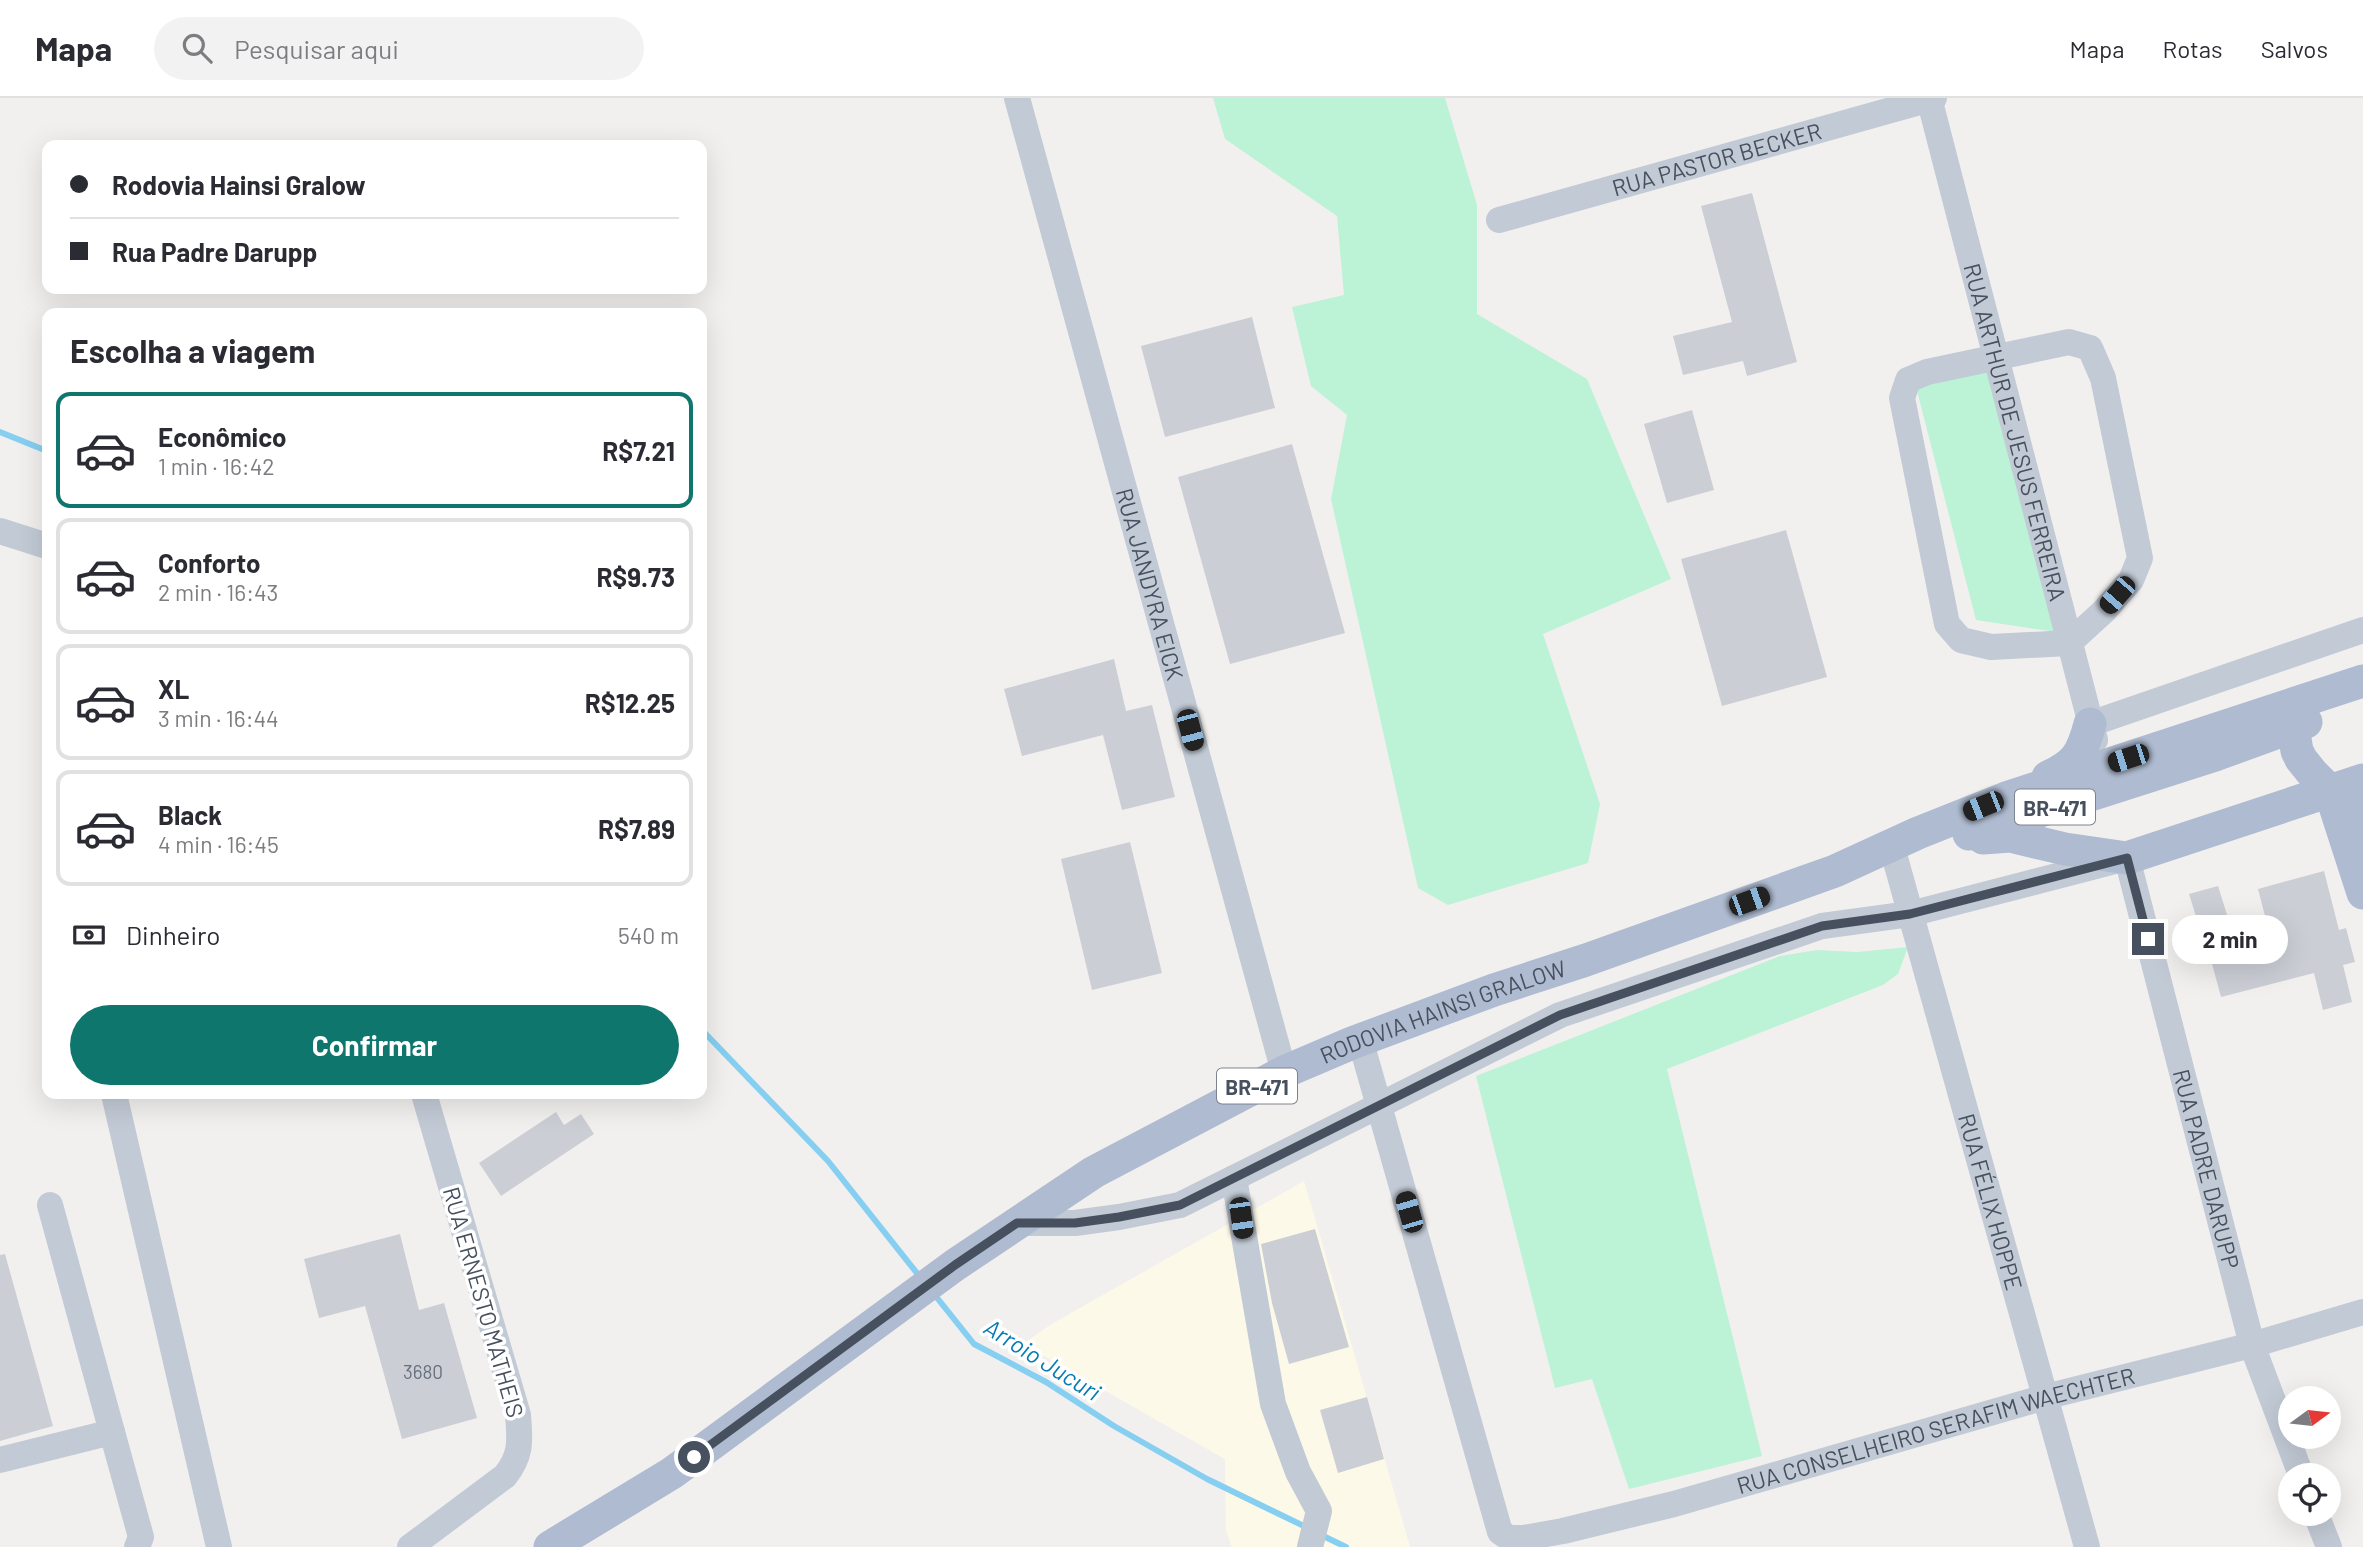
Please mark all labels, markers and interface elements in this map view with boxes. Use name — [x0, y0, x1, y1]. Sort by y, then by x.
search box — [154, 17, 644, 80]
text: Mapa — [35, 28, 112, 68]
icon: search — [178, 29, 216, 67]
text: Pesquisar aqui — [234, 33, 399, 64]
text: Mapa — [2070, 34, 2125, 63]
text: Rotas — [2163, 34, 2223, 63]
text: Salvos — [2261, 34, 2328, 63]
street label: RUA PASTOR BECKER — [1609, 116, 1824, 202]
text: Rodovia Hainsi Gralow — [112, 169, 366, 200]
text: Rua Padre Darupp — [112, 236, 317, 267]
street label: RUA ARTHUR DE JESUS FERREIRA — [1958, 260, 2072, 604]
text: Escolha a viagem — [70, 331, 315, 369]
icon: car — [74, 419, 137, 482]
text: Econômico — [158, 421, 287, 452]
text: R$7.21 — [602, 435, 675, 466]
text: 1 min · 16:42 — [158, 452, 275, 480]
street label: RUA JANDYRA EICK — [1111, 485, 1190, 683]
icon: car — [74, 545, 137, 608]
text: Conforto — [158, 547, 261, 578]
text: R$9.73 — [596, 561, 675, 592]
car — [2096, 572, 2139, 618]
text: 2 min · 16:43 — [158, 578, 278, 606]
icon: car — [74, 671, 137, 734]
text: XL — [158, 673, 189, 704]
text: R$12.25 — [585, 687, 675, 718]
text: 3 min · 16:44 — [158, 704, 279, 732]
car — [1175, 707, 1206, 753]
car — [2105, 742, 2152, 774]
car — [1960, 788, 2007, 824]
road number: BR-471 — [2015, 790, 2095, 824]
icon: car — [74, 797, 137, 860]
text: Black — [158, 799, 222, 830]
text: R$7.89 — [598, 813, 675, 844]
text: 4 min · 16:45 — [158, 830, 279, 858]
car — [1726, 884, 1773, 918]
callout: 2 min — [2172, 914, 2288, 964]
icon: cash — [70, 916, 108, 954]
text: Dinheiro — [126, 919, 221, 950]
text: 540 m — [618, 921, 679, 949]
route end — [2132, 923, 2164, 955]
text: 2 min — [2202, 925, 2258, 953]
street label: RODOVIA HAINSI GRALOW — [1315, 954, 1569, 1069]
button: Confirmar — [70, 1005, 679, 1085]
street label: RUA PADRE DARUPP — [2168, 1066, 2246, 1272]
road number: BR-471 — [1217, 1068, 1297, 1104]
street label: RUA FÉLIX HOPPE — [1953, 1110, 2029, 1293]
street label: RUA ERNESTO MATHEIS — [438, 1183, 530, 1421]
car — [1394, 1189, 1425, 1235]
car — [1228, 1196, 1255, 1240]
water label: Arroio Jucuri — [979, 1312, 1107, 1406]
house number: 3680 — [403, 1360, 443, 1383]
street label: RUA CONSELHEIRO SERAFIM WAECHTER — [1733, 1361, 2137, 1499]
north arrow — [2278, 1386, 2342, 1449]
map controls — [2278, 1386, 2341, 1526]
route start — [678, 1441, 710, 1473]
button: locate — [2278, 1463, 2341, 1526]

